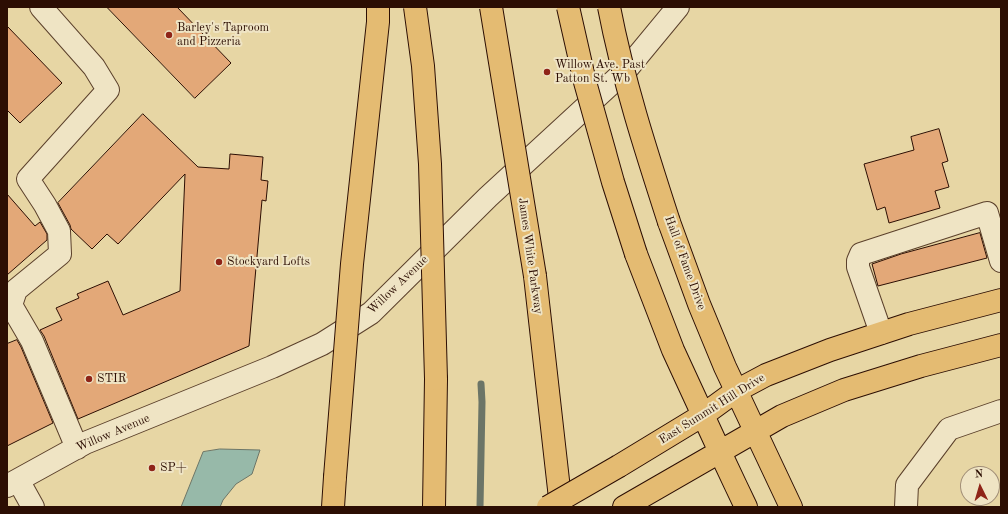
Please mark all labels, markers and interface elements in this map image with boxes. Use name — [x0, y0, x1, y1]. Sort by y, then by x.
place label: Barley's Taproom and Pizzeria — [177, 21, 269, 49]
marker: Barley's Taproom and Pizzeria — [164, 30, 174, 40]
place label: Willow Ave. Past Patton St. Wb — [555, 58, 645, 86]
marker: Willow Ave. Past Patton St. Wb — [542, 67, 552, 77]
street label: James White Parkway — [515, 197, 545, 315]
street label: Hall of Fame Drive — [661, 214, 709, 312]
street label: Willow Avenue — [365, 253, 431, 317]
place label: Stockyard Lofts — [227, 255, 310, 269]
marker: Stockyard Lofts — [214, 257, 224, 267]
street label: East Summit Hill Drive — [656, 371, 768, 447]
place label: STIR — [97, 372, 126, 386]
marker: STIR — [84, 374, 94, 384]
street label: Willow Avenue — [74, 411, 152, 455]
place label: SP+ — [160, 461, 187, 475]
marker: SP+ — [147, 463, 157, 473]
north arrow — [960, 466, 1000, 506]
text: N — [974, 469, 984, 480]

